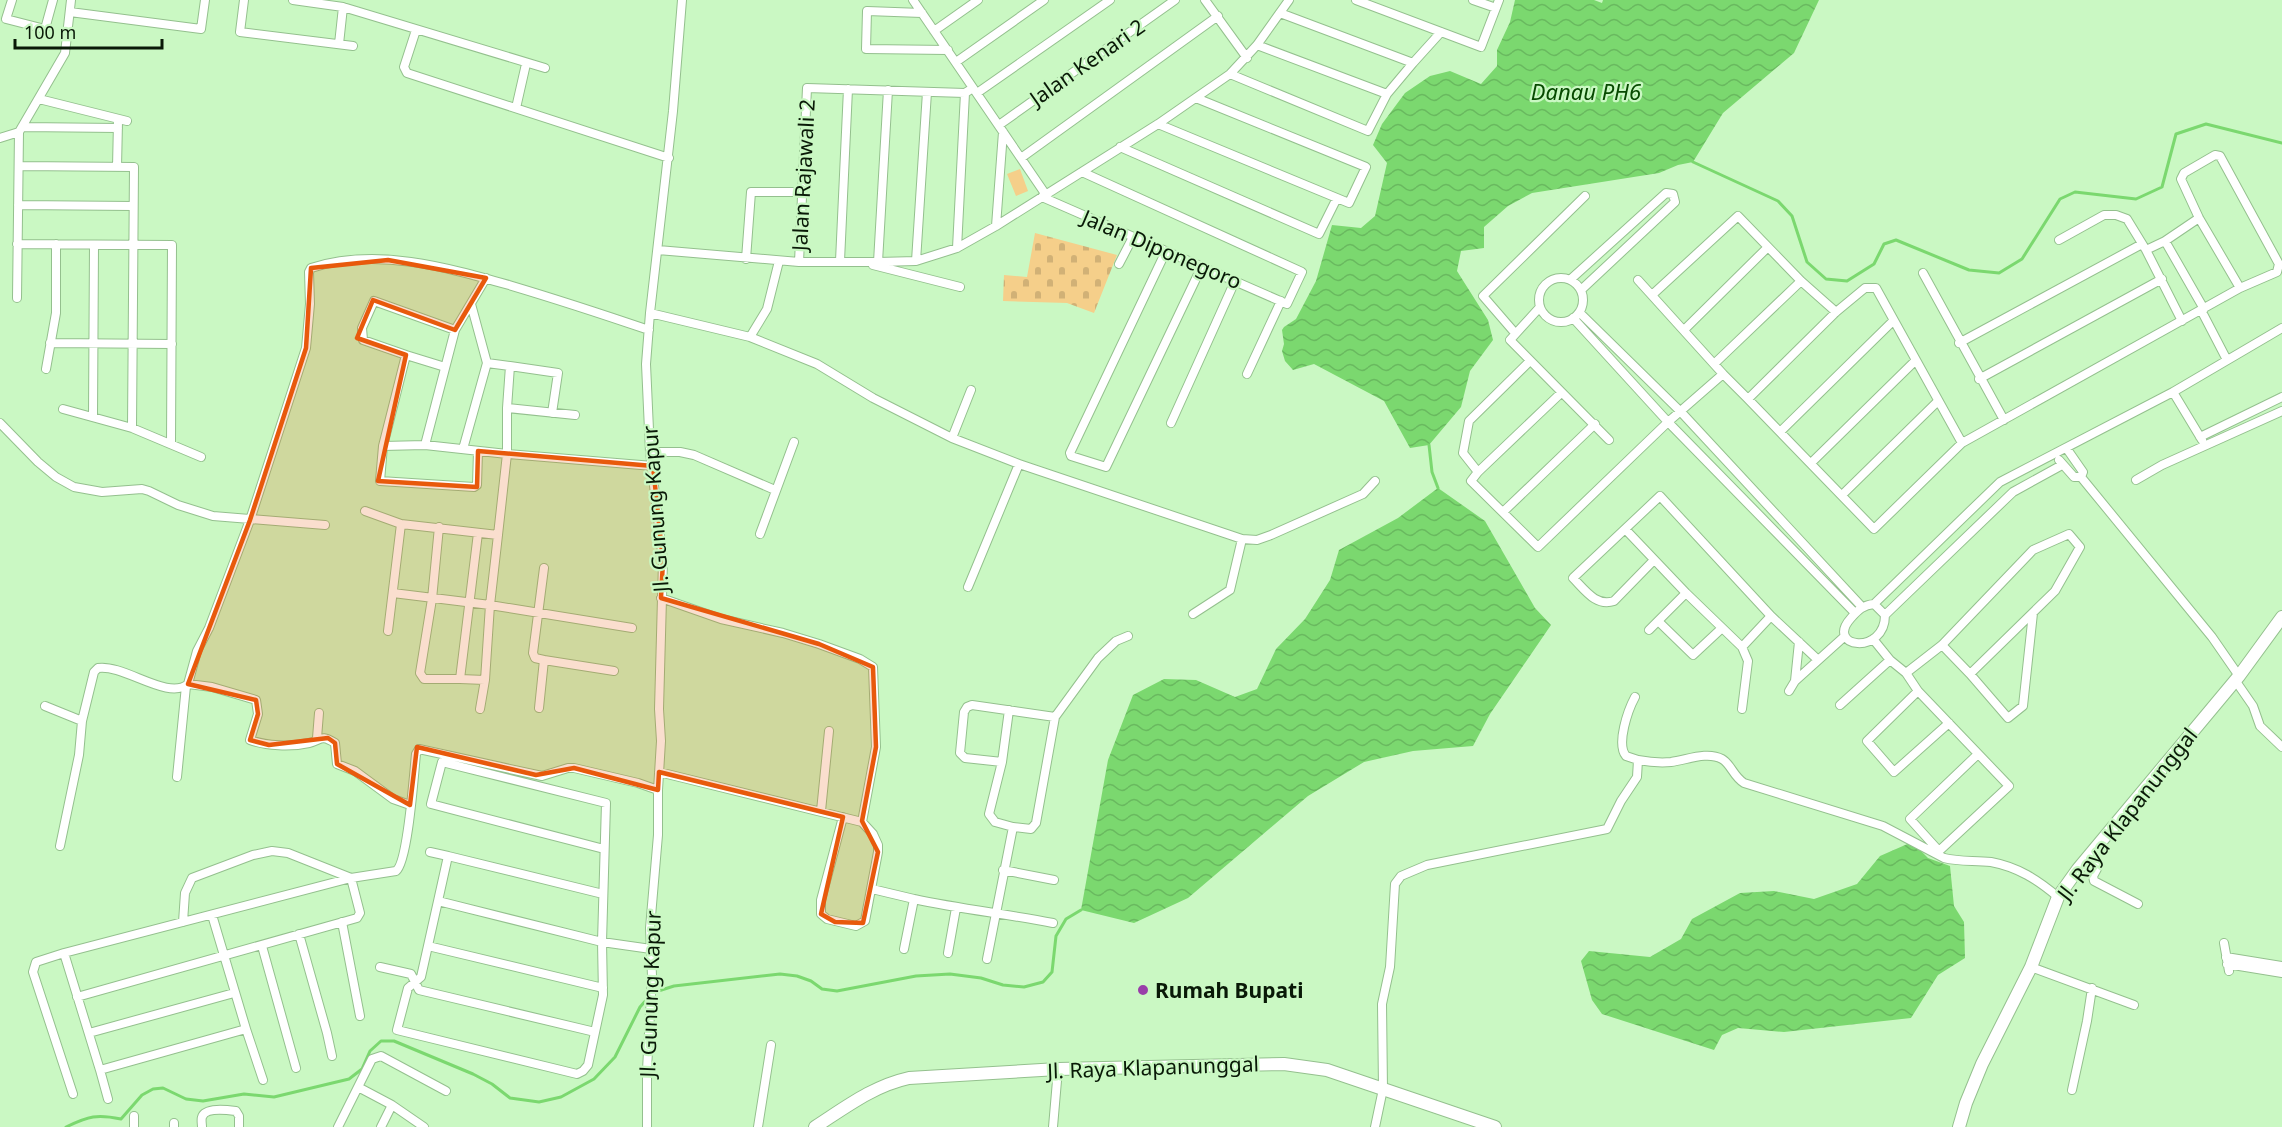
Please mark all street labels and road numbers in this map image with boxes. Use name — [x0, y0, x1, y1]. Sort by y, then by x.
street label: Jalan Kenari 2 — [1022, 12, 1150, 113]
street label: Jalan Rajawali 2 — [785, 98, 821, 254]
street label: Jalan Diponegoro — [1076, 202, 1246, 295]
street label: Jl. Gunung Kapur — [635, 424, 675, 595]
street label: Jl. Raya Klapanunggal — [2050, 722, 2203, 908]
street label: Jl. Gunung Kapur — [633, 910, 667, 1080]
street label: Jl. Raya Klapanunggal — [1045, 1049, 1259, 1085]

